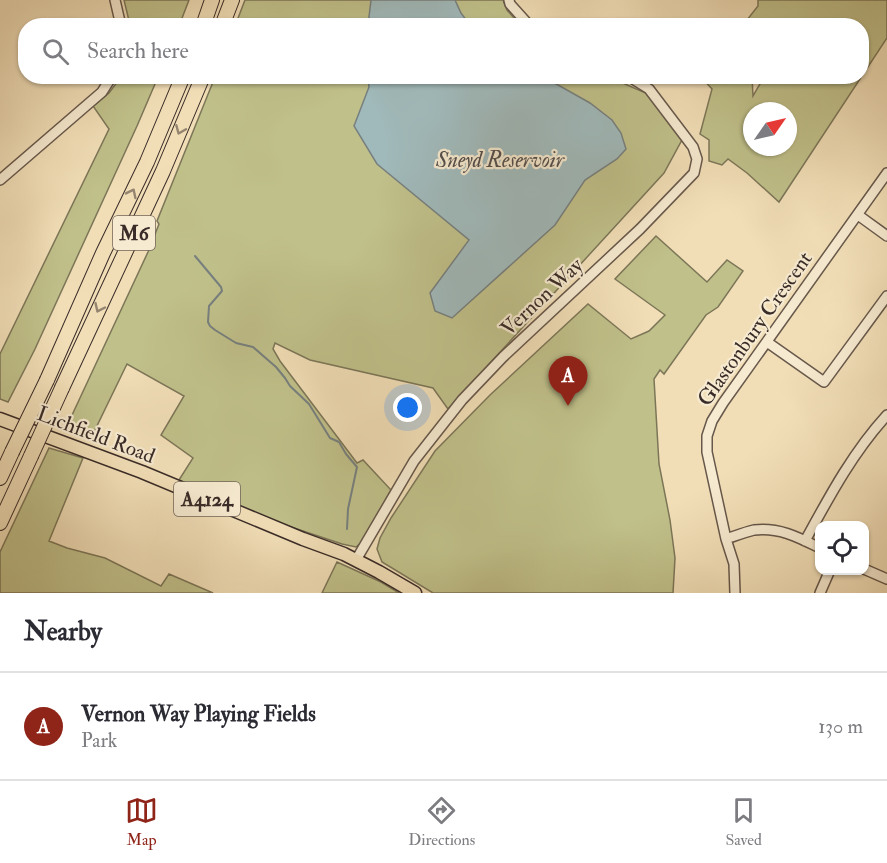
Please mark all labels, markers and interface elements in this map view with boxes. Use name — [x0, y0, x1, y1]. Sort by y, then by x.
search box — [18, 18, 869, 84]
icon: search — [39, 35, 72, 68]
text: Search here — [87, 37, 189, 65]
north arrow — [743, 102, 797, 156]
one-way arrow — [175, 124, 187, 135]
water label: Sneyd Reservoir — [435, 146, 566, 174]
one-way arrow — [125, 188, 137, 199]
road number: M6 — [113, 216, 155, 250]
street label: Glastonbury Crescent — [692, 246, 819, 412]
street label: Vernon Way — [495, 251, 589, 342]
one-way arrow — [95, 301, 107, 312]
pin: A — [548, 356, 588, 406]
your location — [393, 393, 422, 422]
street label: Lichfield Road — [33, 400, 160, 470]
road number: A4124 — [174, 482, 240, 516]
map controls — [815, 521, 869, 575]
button: locate — [815, 521, 869, 575]
text: Nearby — [24, 616, 102, 648]
text: Vernon Way Playing Fields — [81, 700, 316, 728]
text: A — [37, 714, 50, 739]
text: 130 m — [818, 714, 863, 739]
text: Park — [81, 728, 117, 753]
tab: Map — [125, 794, 158, 850]
tab: Directions — [408, 794, 475, 850]
tab: Saved — [725, 794, 762, 850]

